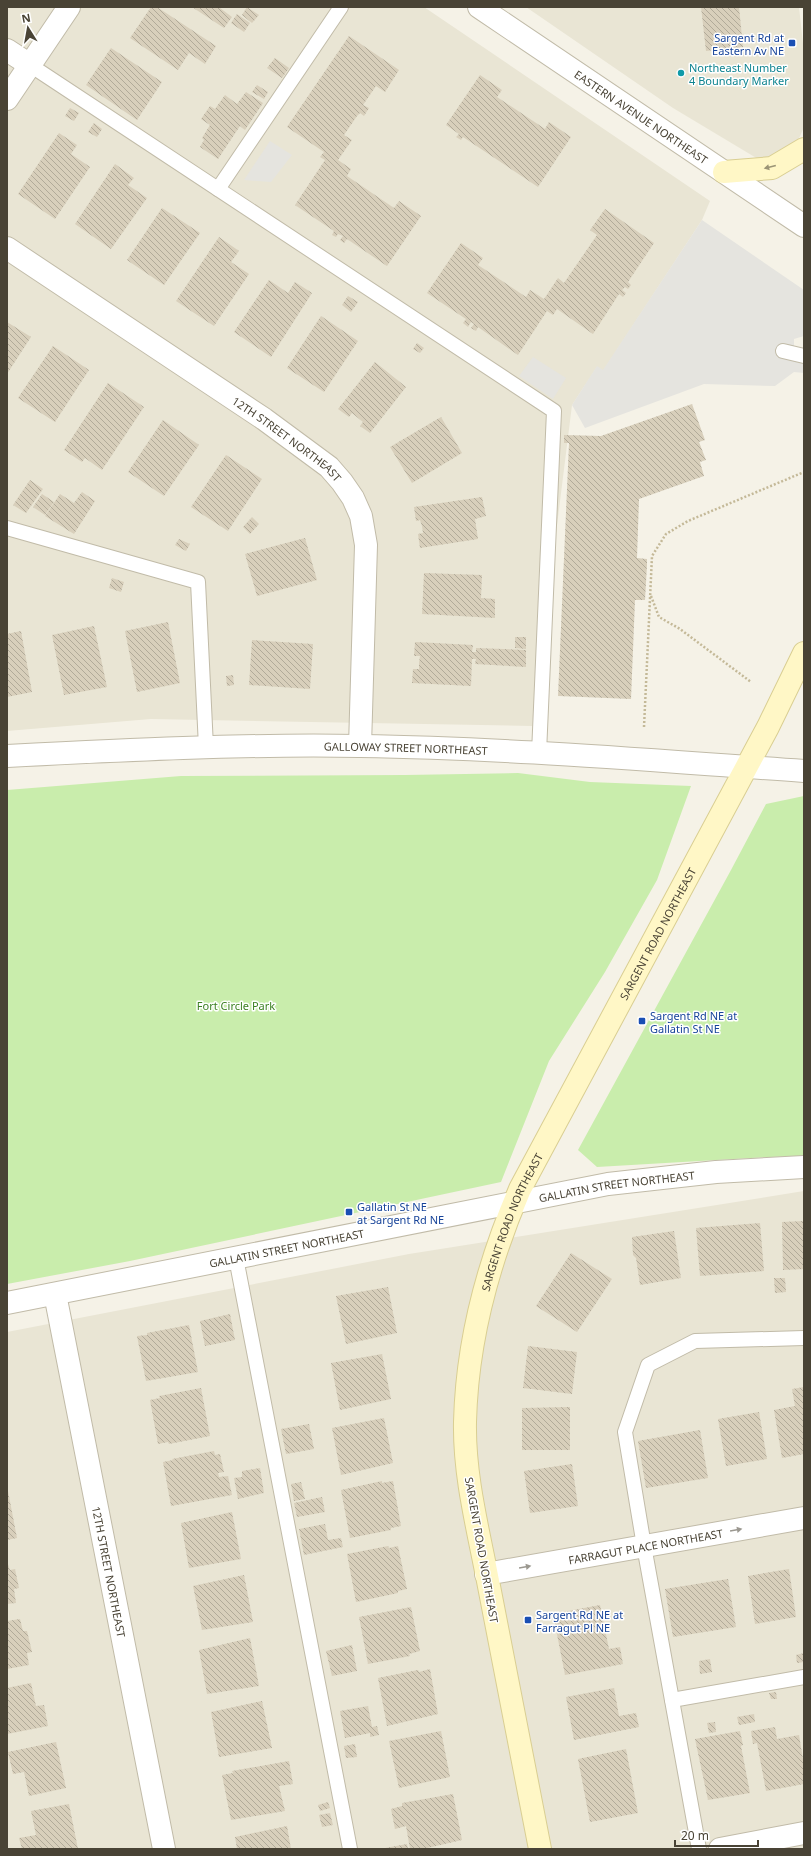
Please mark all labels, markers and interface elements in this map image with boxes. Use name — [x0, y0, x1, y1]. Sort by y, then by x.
north arrow — [8, 8, 48, 48]
text: N — [20, 9, 32, 26]
place label: Sargent Rd at Eastern Av NE — [712, 30, 784, 58]
marker: Sargent Rd at Eastern Av NE — [787, 38, 797, 48]
place label: Northeast Number 4 Boundary Marker — [689, 60, 789, 88]
street label: EASTERN AVENUE NORTHEAST — [572, 66, 711, 167]
marker: Northeast Number 4 Boundary Marker — [676, 68, 686, 78]
one-way arrow — [764, 165, 777, 171]
street label: 12TH STREET NORTHEAST — [230, 393, 345, 484]
street label: GALLOWAY STREET NORTHEAST — [324, 738, 488, 758]
street label: SARGENT ROAD NORTHEAST — [616, 865, 699, 1002]
park label: Fort Circle Park — [197, 998, 275, 1013]
place label: Sargent Rd NE at Gallatin St NE — [650, 1008, 737, 1036]
marker: Sargent Rd NE at Gallatin St NE — [637, 1016, 647, 1026]
street label: SARGENT ROAD NORTHEAST — [477, 1150, 546, 1293]
street label: GALLATIN STREET NORTHEAST — [537, 1167, 695, 1205]
place label: Gallatin St NE at Sargent Rd NE — [357, 1199, 444, 1227]
marker: Gallatin St NE at Sargent Rd NE — [344, 1207, 354, 1217]
street label: GALLATIN STREET NORTHEAST — [208, 1225, 365, 1270]
street label: SARGENT ROAD NORTHEAST — [462, 1476, 502, 1624]
street label: 12TH STREET NORTHEAST — [89, 1505, 130, 1639]
street label: FARRAGUT PLACE NORTHEAST — [567, 1525, 724, 1567]
one-way arrow — [729, 1527, 742, 1533]
one-way arrow — [519, 1564, 531, 1570]
place label: Sargent Rd NE at Farragut Pl NE — [536, 1607, 623, 1635]
marker: Sargent Rd NE at Farragut Pl NE — [523, 1615, 533, 1625]
scale bar — [675, 1822, 758, 1848]
text: 20 m — [681, 1827, 709, 1844]

